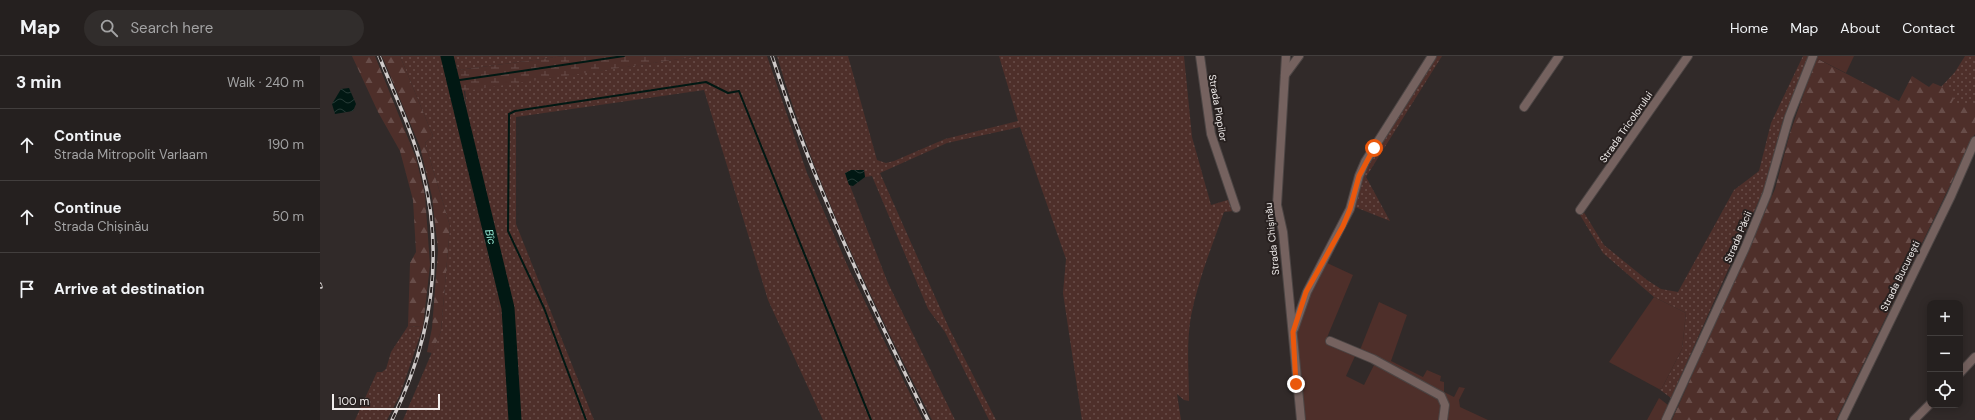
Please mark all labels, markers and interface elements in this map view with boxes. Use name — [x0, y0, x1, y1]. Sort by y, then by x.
search box — [84, 10, 364, 46]
text: Map — [20, 15, 60, 40]
icon: search — [98, 17, 120, 39]
text: Search here — [130, 18, 213, 38]
text: Home — [1730, 19, 1768, 37]
text: Map — [1790, 19, 1818, 37]
text: About — [1840, 19, 1880, 37]
text: Contact — [1902, 19, 1955, 37]
text: 3 min — [16, 71, 61, 93]
text: Walk · 240 m — [227, 74, 304, 91]
street label: Strada Plopilor — [1206, 74, 1230, 143]
street label: Strada Tricolorului — [1597, 89, 1655, 165]
text: Continue — [54, 126, 122, 146]
icon: ahead — [16, 134, 38, 156]
text: 190 m — [268, 136, 304, 153]
route start — [1365, 139, 1383, 157]
text: Strada Mitropolit Varlaam — [54, 146, 208, 163]
text: Continue — [54, 198, 122, 218]
street label: Strada Chișinău — [1262, 202, 1282, 276]
icon: ahead — [16, 206, 38, 228]
text: 50 m — [272, 208, 304, 225]
street label: Strada Păcii — [1721, 209, 1755, 265]
text: Strada Chișinău — [54, 218, 149, 235]
water label: Bîc — [482, 228, 499, 246]
street label: Strada București — [1877, 239, 1923, 313]
icon: arrive — [16, 278, 38, 300]
text: Arrive at destination — [54, 279, 205, 299]
map controls — [1927, 300, 1963, 408]
button: + — [1927, 300, 1963, 336]
button: − — [1927, 336, 1963, 372]
button: locate — [1927, 372, 1963, 408]
route end — [1287, 375, 1305, 393]
scale bar — [332, 392, 440, 411]
text: 100 m — [338, 394, 369, 408]

